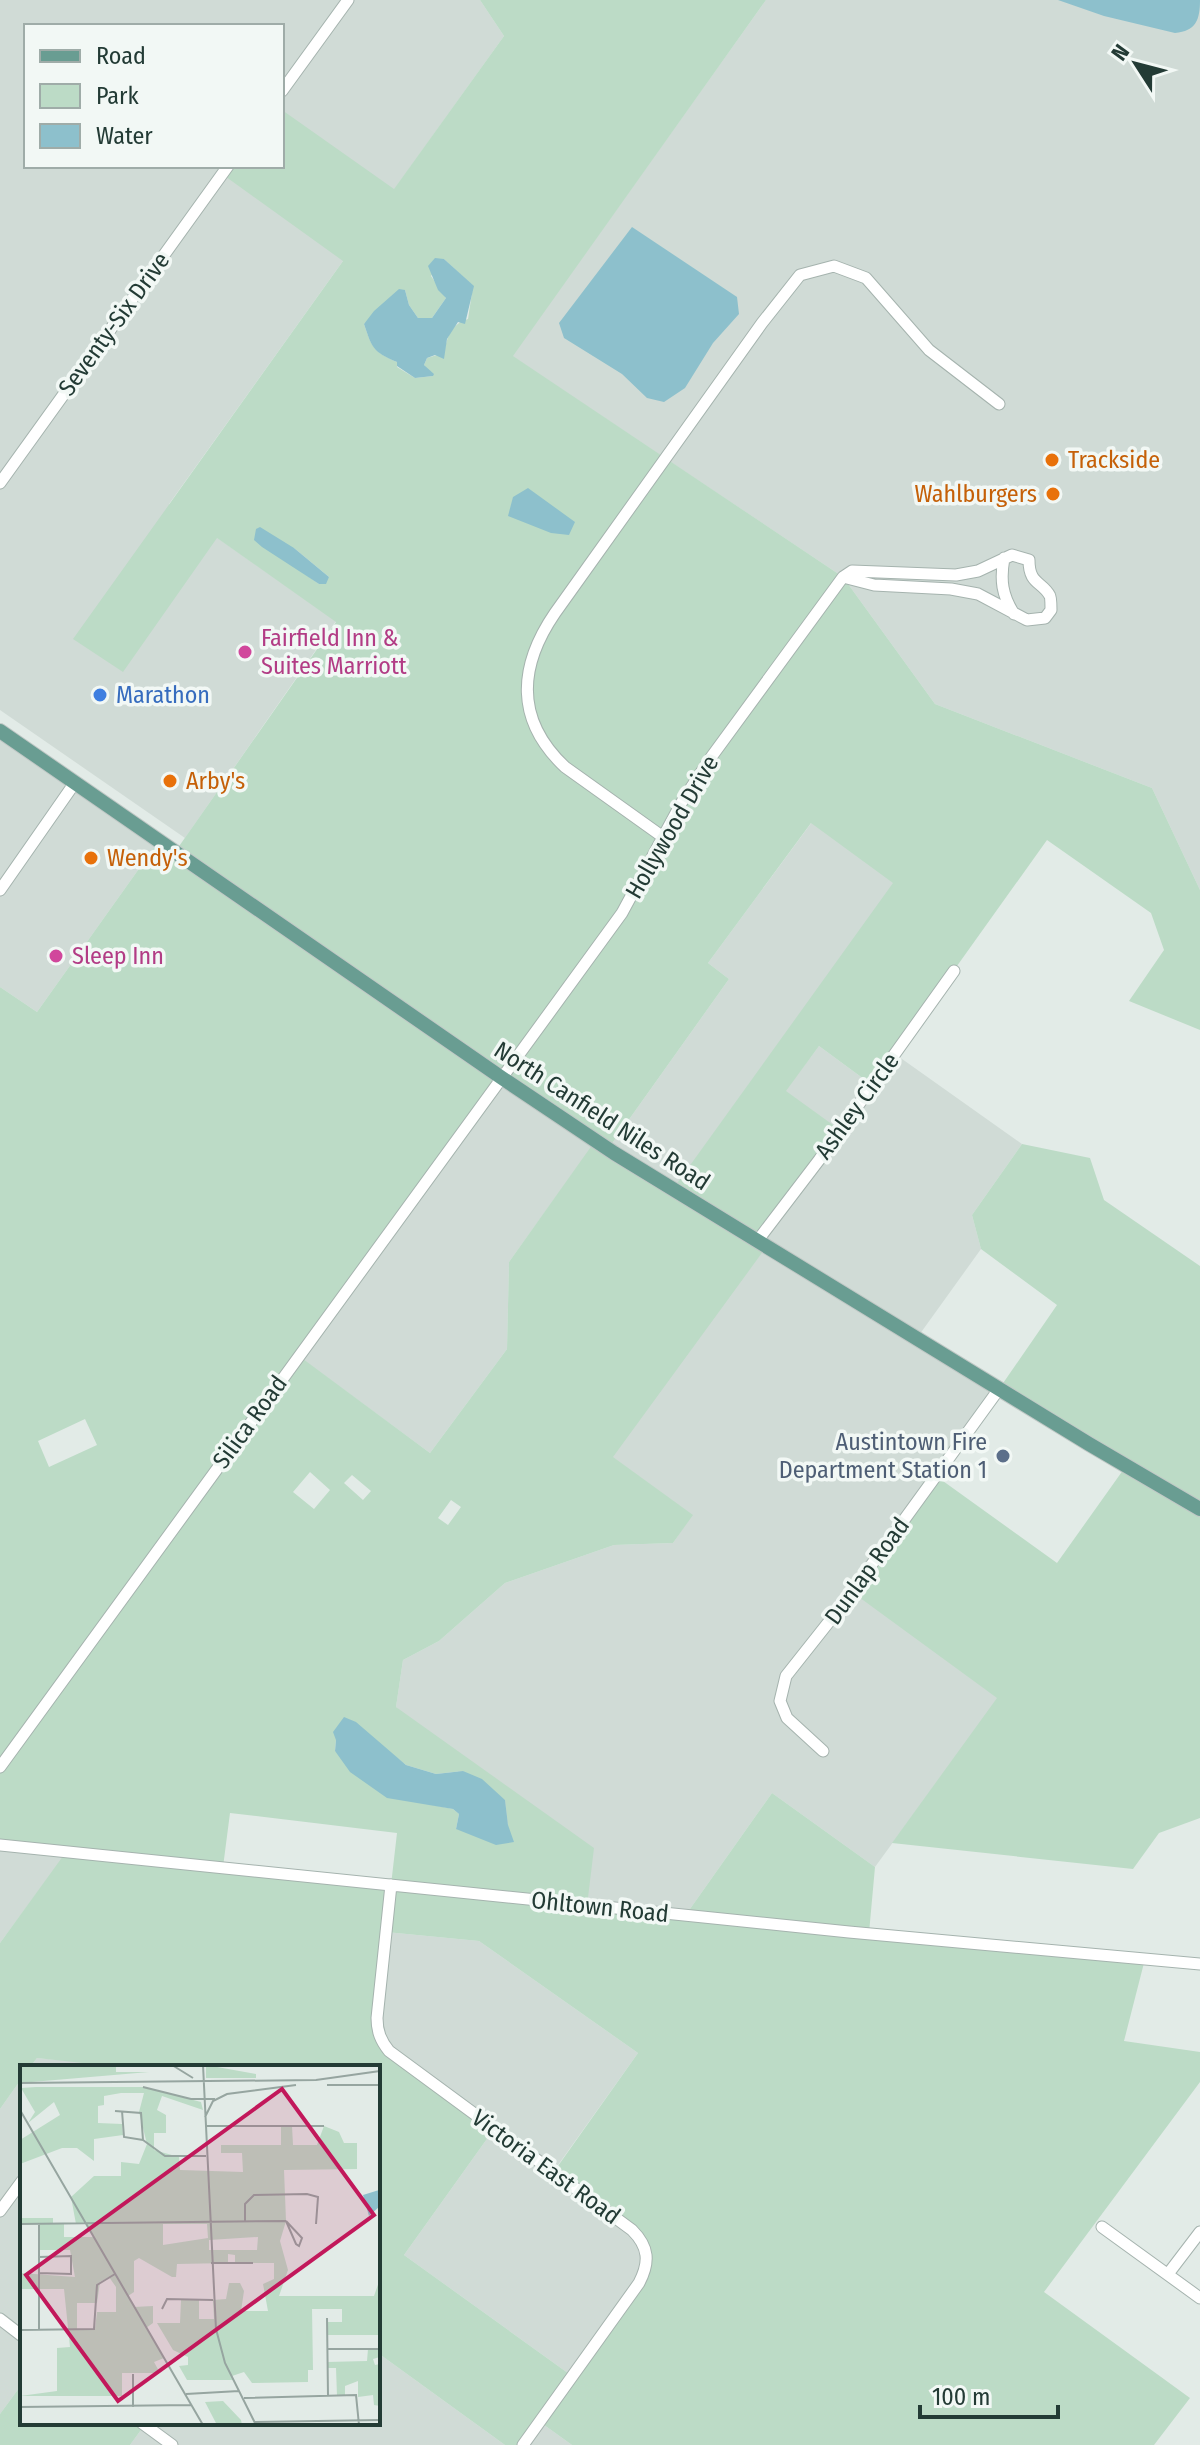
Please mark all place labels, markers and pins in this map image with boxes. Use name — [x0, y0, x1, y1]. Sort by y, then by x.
place label: Trackside — [1068, 446, 1160, 474]
marker: Trackside — [1043, 451, 1061, 469]
place label: Wahlburgers — [915, 480, 1037, 508]
marker: Wahlburgers — [1044, 485, 1062, 503]
place label: Fairfield Inn & Suites Marriott — [261, 624, 407, 680]
marker: Fairfield Inn & Suites Marriott — [236, 643, 254, 661]
place label: Marathon — [116, 681, 210, 709]
marker: Marathon — [91, 686, 109, 704]
place label: Arby's — [186, 767, 245, 795]
marker: Arby's — [161, 772, 179, 790]
place label: Wendy's — [107, 844, 188, 872]
marker: Wendy's — [82, 849, 100, 867]
place label: Sleep Inn — [72, 942, 164, 970]
marker: Sleep Inn — [47, 947, 65, 965]
place label: Austintown Fire Department Station 1 — [779, 1428, 987, 1484]
marker: Austintown Fire Department Station 1 — [994, 1447, 1012, 1465]

